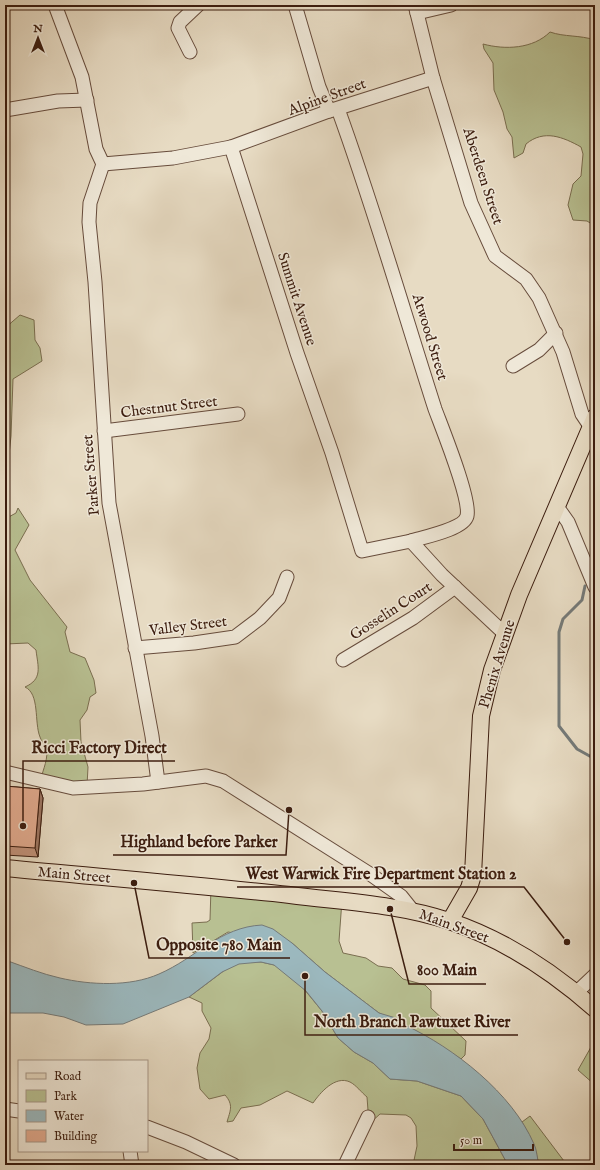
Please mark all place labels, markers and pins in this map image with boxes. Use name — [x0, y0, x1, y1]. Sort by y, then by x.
callout: Ricci Factory Direct — [23, 733, 175, 761]
callout: Highland before Parker — [113, 827, 286, 855]
callout: West Warwick Fire Department Station 2 — [237, 859, 524, 887]
callout: Opposite 780 Main — [149, 930, 290, 958]
callout: 800 Main — [409, 956, 486, 984]
callout: North Branch Pawtuxet River — [305, 1007, 518, 1035]

